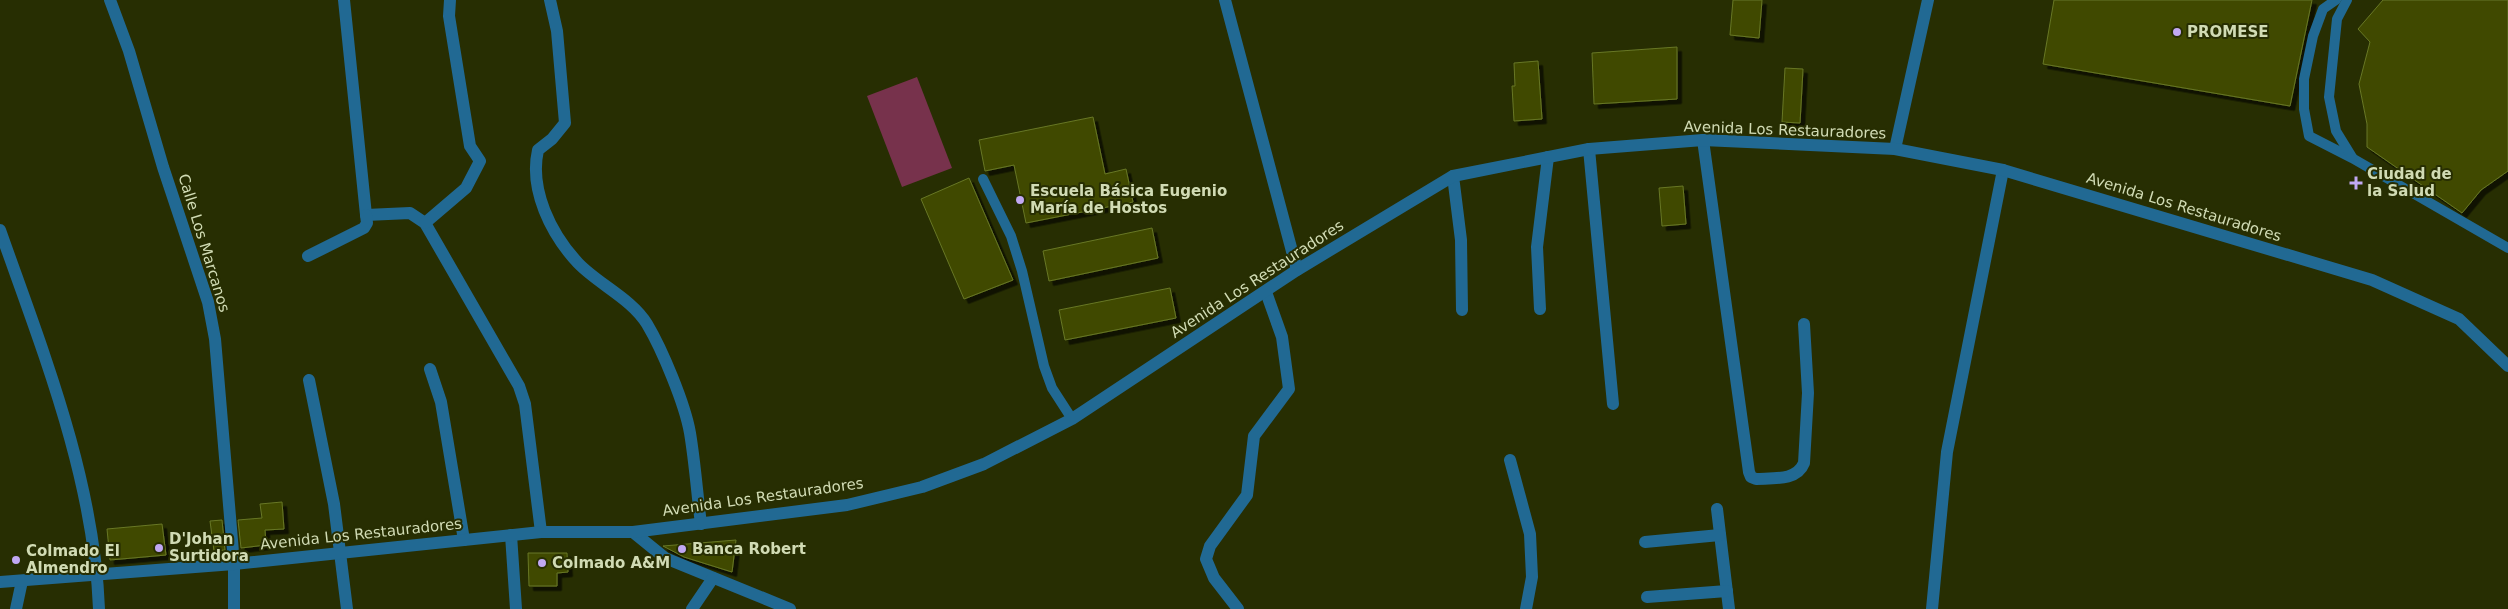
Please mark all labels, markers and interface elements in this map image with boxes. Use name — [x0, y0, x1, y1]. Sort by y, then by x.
place label: PROMESE — [2187, 23, 2269, 41]
marker: PROMESE — [2171, 26, 2183, 38]
street label: Avenida Los Restauradores — [1683, 117, 1887, 143]
place label: Ciudad de la Salud — [2367, 165, 2452, 200]
street label: Avenida Los Restauradores — [2084, 169, 2284, 245]
street label: Calle Los Marcanos — [174, 172, 234, 315]
marker: Ciudad de la Salud — [2349, 176, 2363, 190]
place label: Escuela Básica Eugenio María de Hostos — [1030, 182, 1227, 217]
marker: Escuela Básica Eugenio María de Hostos — [1014, 194, 1026, 206]
street label: Avenida Los Restauradores — [1167, 216, 1347, 342]
street label: Avenida Los Restauradores — [661, 474, 865, 520]
street label: Avenida Los Restauradores — [259, 514, 463, 554]
place label: D'Johan Surtidora — [169, 530, 249, 565]
place label: Banca Robert — [692, 540, 806, 558]
place label: Colmado El Almendro — [26, 542, 120, 577]
marker: D'Johan Surtidora — [153, 542, 165, 554]
marker: Banca Robert — [676, 543, 688, 555]
marker: Colmado El Almendro — [10, 554, 22, 566]
place label: Colmado A&M — [552, 554, 670, 572]
marker: Colmado A&M — [536, 557, 548, 569]

